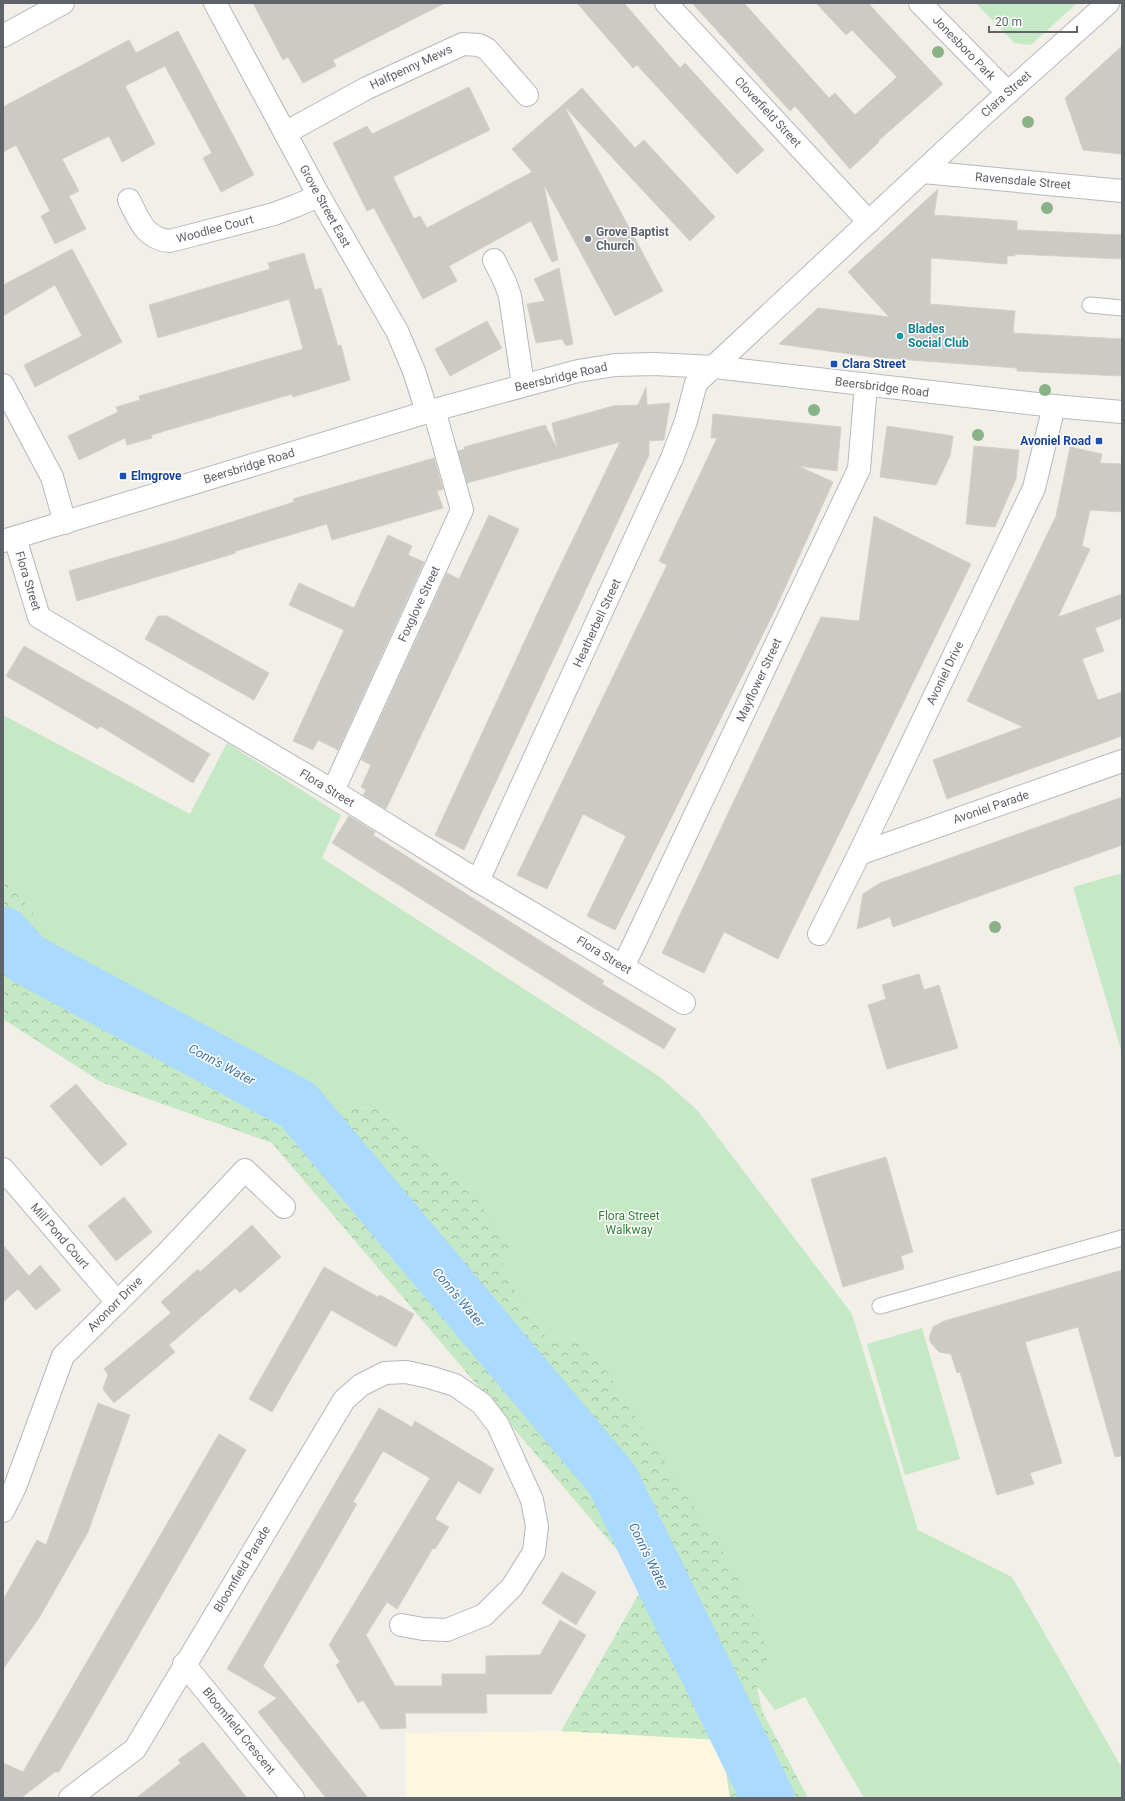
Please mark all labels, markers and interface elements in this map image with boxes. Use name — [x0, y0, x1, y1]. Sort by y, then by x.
scale bar — [989, 8, 1077, 34]
street label: Jonesboro Park — [930, 13, 999, 84]
text: 20 m — [995, 15, 1022, 29]
street label: Halfpenny Mews — [368, 42, 454, 92]
street label: Clara Street — [978, 68, 1034, 120]
street label: Cloverfield Street — [732, 74, 804, 150]
street label: Grove Street East — [297, 162, 353, 250]
street label: Ravensdale Street — [975, 170, 1071, 192]
street label: Woodlee Court — [175, 212, 255, 246]
place label: Grove Baptist Church — [596, 225, 669, 253]
marker: Grove Baptist Church — [583, 234, 593, 244]
place label: Blades Social Club — [908, 322, 969, 350]
marker: Blades Social Club — [895, 331, 905, 341]
place label: Clara Street — [842, 357, 906, 371]
marker: Clara Street — [829, 359, 839, 369]
street label: Beersbridge Road — [513, 360, 609, 394]
street label: Beersbridge Road — [834, 374, 930, 400]
place label: Avoniel Road — [1020, 434, 1091, 448]
marker: Avoniel Road — [1094, 436, 1104, 446]
street label: Beersbridge Road — [202, 445, 296, 487]
place label: Elmgrove — [131, 469, 182, 483]
marker: Elmgrove — [118, 471, 128, 481]
street label: Flora Street — [12, 550, 44, 612]
street label: Foxglove Street — [395, 564, 443, 644]
street label: Heatherbell Street — [570, 576, 624, 669]
street label: Mayflower Street — [734, 636, 784, 724]
street label: Avoniel Drive — [924, 639, 966, 707]
street label: Flora Street — [297, 766, 357, 810]
street label: Avoniel Parade — [951, 787, 1031, 827]
street label: Flora Street — [574, 933, 634, 977]
water label: Conn's Water — [186, 1041, 258, 1089]
street label: Mill Pond Court — [28, 1200, 92, 1272]
park label: Flora Street Walkway — [598, 1209, 660, 1237]
water label: Conn's Water — [429, 1265, 488, 1331]
street label: Avonorr Drive — [85, 1274, 145, 1334]
water label: Conn's Water — [626, 1520, 672, 1593]
street label: Bloomfield Parade — [211, 1523, 273, 1615]
street label: Bloomfield Crescent — [200, 1685, 278, 1777]

